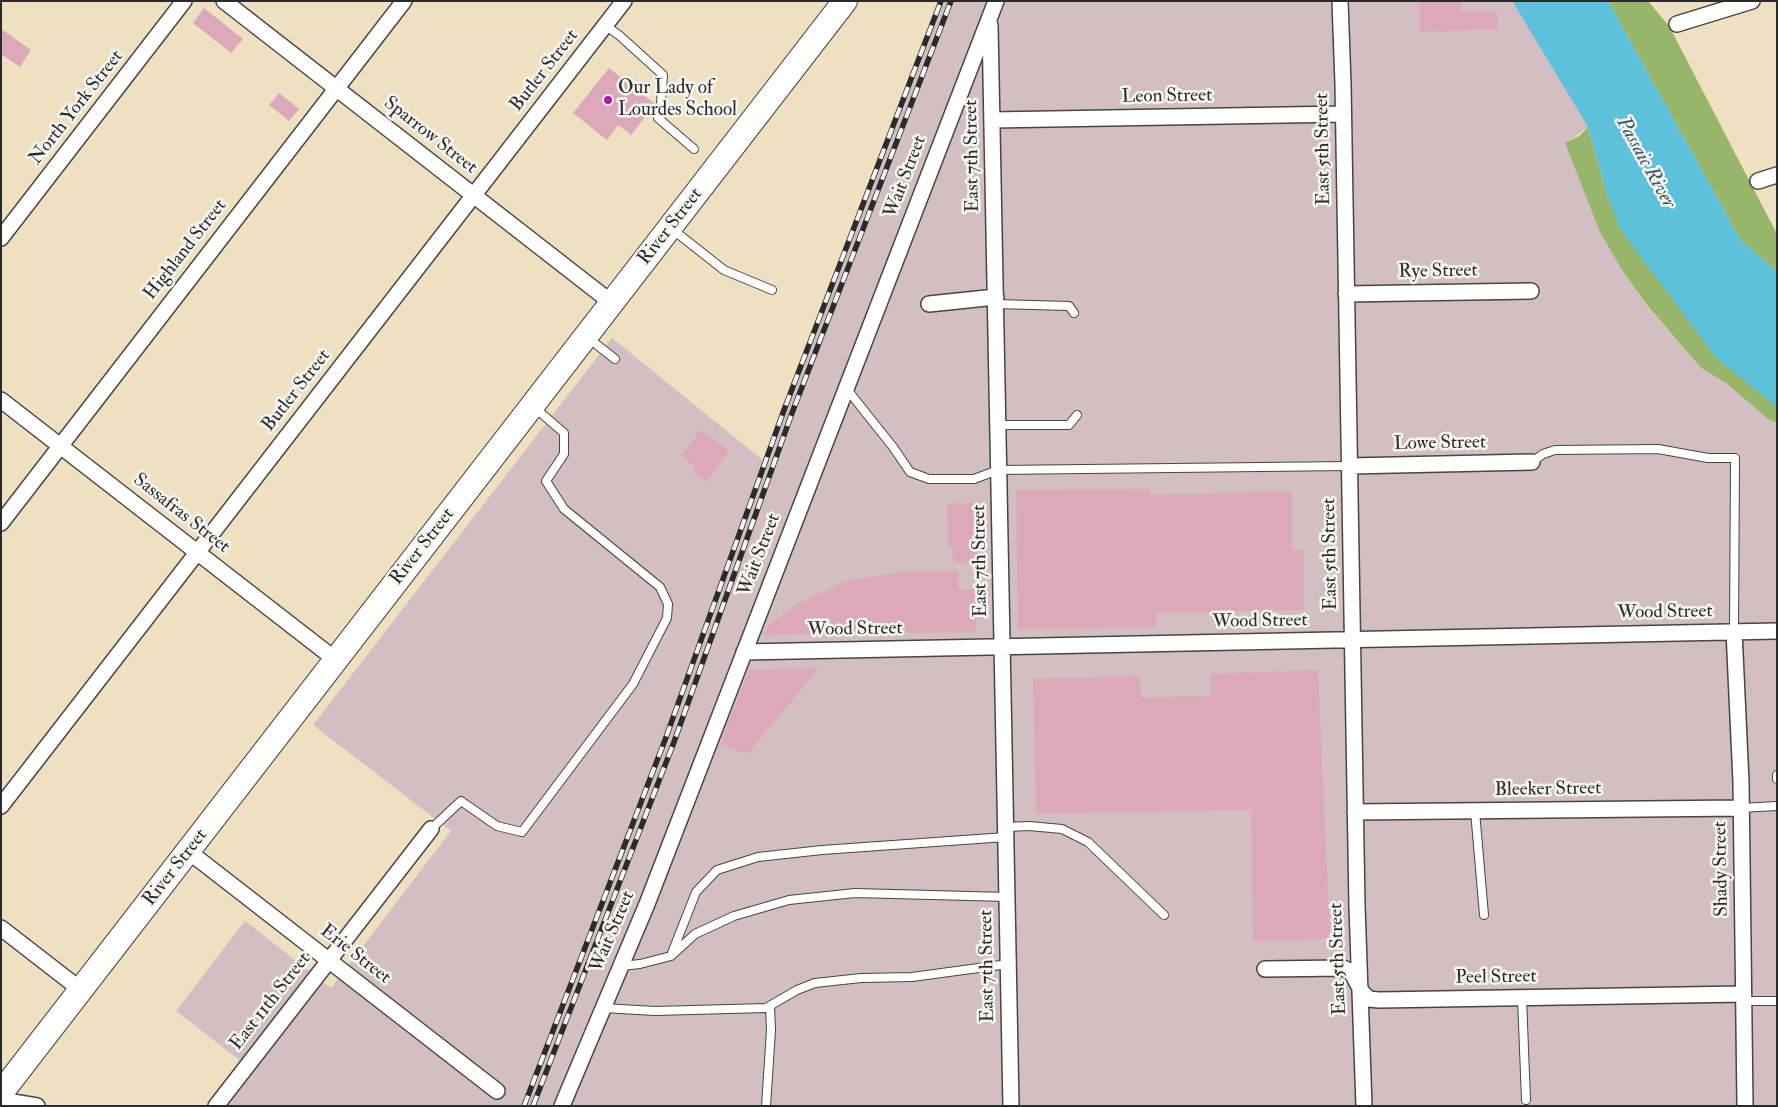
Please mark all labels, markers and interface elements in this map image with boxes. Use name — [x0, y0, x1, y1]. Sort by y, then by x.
street label: Butler Street — [506, 25, 584, 117]
street label: North York Street — [25, 46, 129, 170]
place label: Our Lady of Lourdes School — [618, 78, 737, 122]
street label: Leon Street — [1122, 85, 1212, 109]
street label: Sparrow Street — [379, 92, 481, 180]
street label: East 5th Street — [1312, 93, 1336, 205]
marker: Our Lady of Lourdes School — [602, 94, 614, 106]
street label: East 7th Street — [961, 99, 985, 213]
water label: Passaic River — [1610, 113, 1680, 213]
street label: Wait Street — [880, 133, 932, 221]
street label: River Street — [634, 184, 708, 270]
street label: Highland Street — [140, 195, 232, 305]
street label: Rye Street — [1398, 260, 1478, 284]
street label: Butler Street — [258, 345, 336, 437]
street label: Lowe Street — [1394, 432, 1486, 456]
street label: Sassafras Street — [128, 469, 234, 559]
street label: East 5th Street — [1319, 498, 1343, 610]
street label: River Street — [386, 504, 460, 590]
street label: East 7th Street — [969, 504, 993, 618]
street label: Wait Street — [734, 511, 786, 599]
street label: Wood Street — [1617, 601, 1713, 625]
street label: Wood Street — [1212, 610, 1308, 634]
street label: Wood Street — [807, 618, 903, 642]
street label: Bleeker Street — [1494, 778, 1602, 802]
street label: Shady Street — [1710, 821, 1734, 917]
street label: River Street — [139, 825, 213, 911]
street label: Wait Street — [586, 888, 640, 976]
street label: East 5th Street — [1326, 902, 1352, 1016]
street label: East 7th Street — [976, 909, 1000, 1023]
street label: Erie Street — [315, 920, 395, 990]
street label: East 11th Street — [226, 949, 316, 1055]
street label: Peel Street — [1455, 966, 1537, 990]

